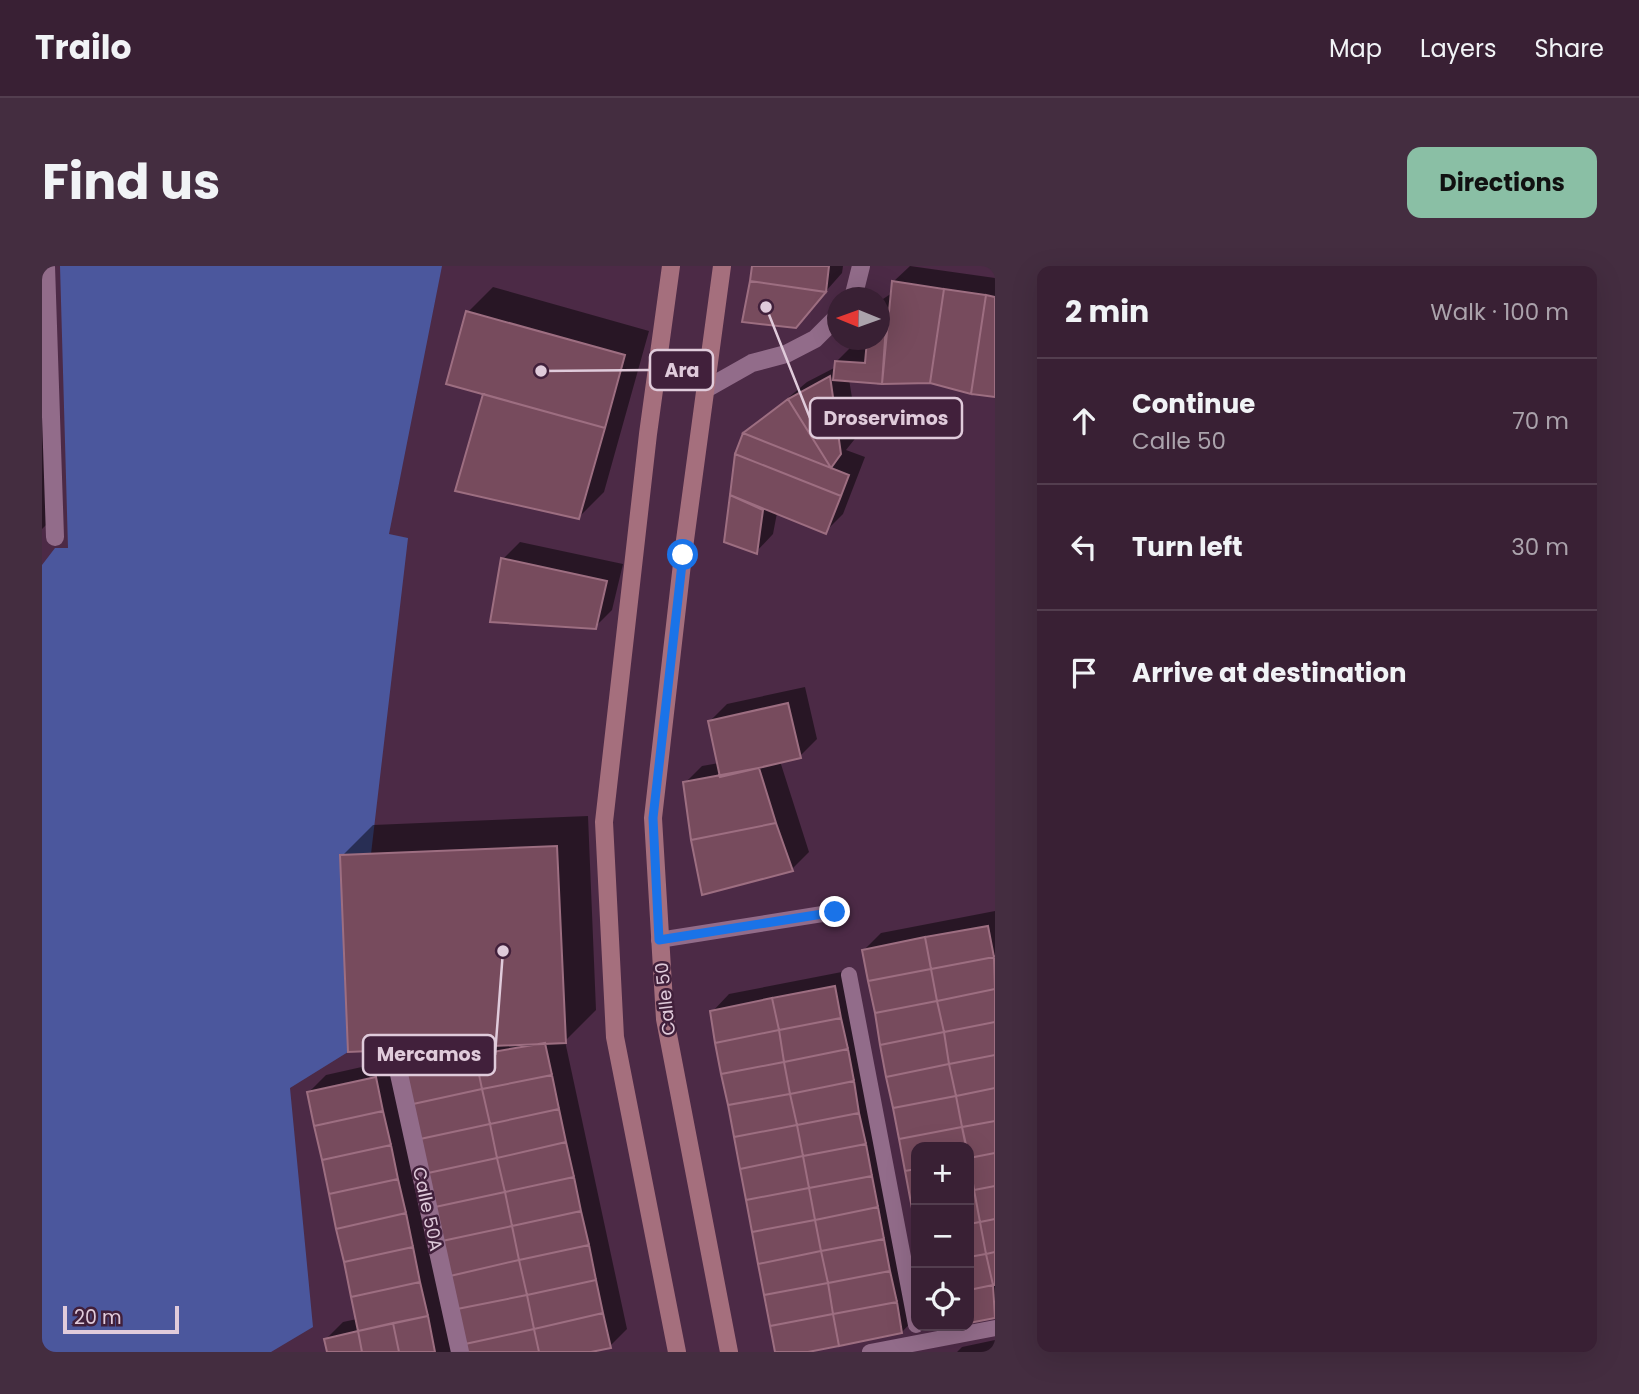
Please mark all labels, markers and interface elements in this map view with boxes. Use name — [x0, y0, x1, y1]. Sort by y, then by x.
text: Trailo — [35, 24, 132, 71]
text: Map — [1329, 32, 1382, 65]
text: Layers — [1420, 32, 1496, 65]
text: Share — [1534, 32, 1604, 65]
button: Directions — [1407, 147, 1597, 218]
text: Find us — [42, 148, 220, 216]
north arrow — [827, 287, 890, 350]
text: 2 min — [1065, 290, 1149, 333]
text: Walk · 100 m — [1430, 296, 1569, 328]
callout: Ara — [650, 350, 713, 390]
text: Ara — [664, 357, 700, 384]
text: Continue — [1132, 386, 1255, 422]
callout: Droservimos — [810, 398, 962, 438]
icon: ahead — [1065, 402, 1103, 440]
text: Droservimos — [824, 405, 948, 432]
text: 70 m — [1512, 405, 1569, 437]
text: Calle 50 — [1132, 425, 1226, 457]
icon: left — [1065, 528, 1103, 566]
text: Turn left — [1132, 529, 1243, 565]
text: 30 m — [1511, 531, 1569, 563]
route start — [667, 539, 698, 570]
icon: arrive — [1065, 654, 1103, 692]
text: Arrive at destination — [1132, 655, 1407, 691]
route end — [819, 896, 850, 927]
street label: Calle 50 — [649, 961, 681, 1037]
callout: Mercamos — [363, 1035, 495, 1075]
text: Mercamos — [377, 1041, 481, 1068]
map controls — [911, 1142, 974, 1331]
button: + — [911, 1142, 974, 1205]
street label: Calle 50A — [407, 1165, 449, 1253]
button: − — [911, 1205, 974, 1268]
button: locate — [911, 1268, 974, 1331]
scale bar — [63, 1303, 178, 1335]
text: 20 m — [74, 1304, 122, 1331]

